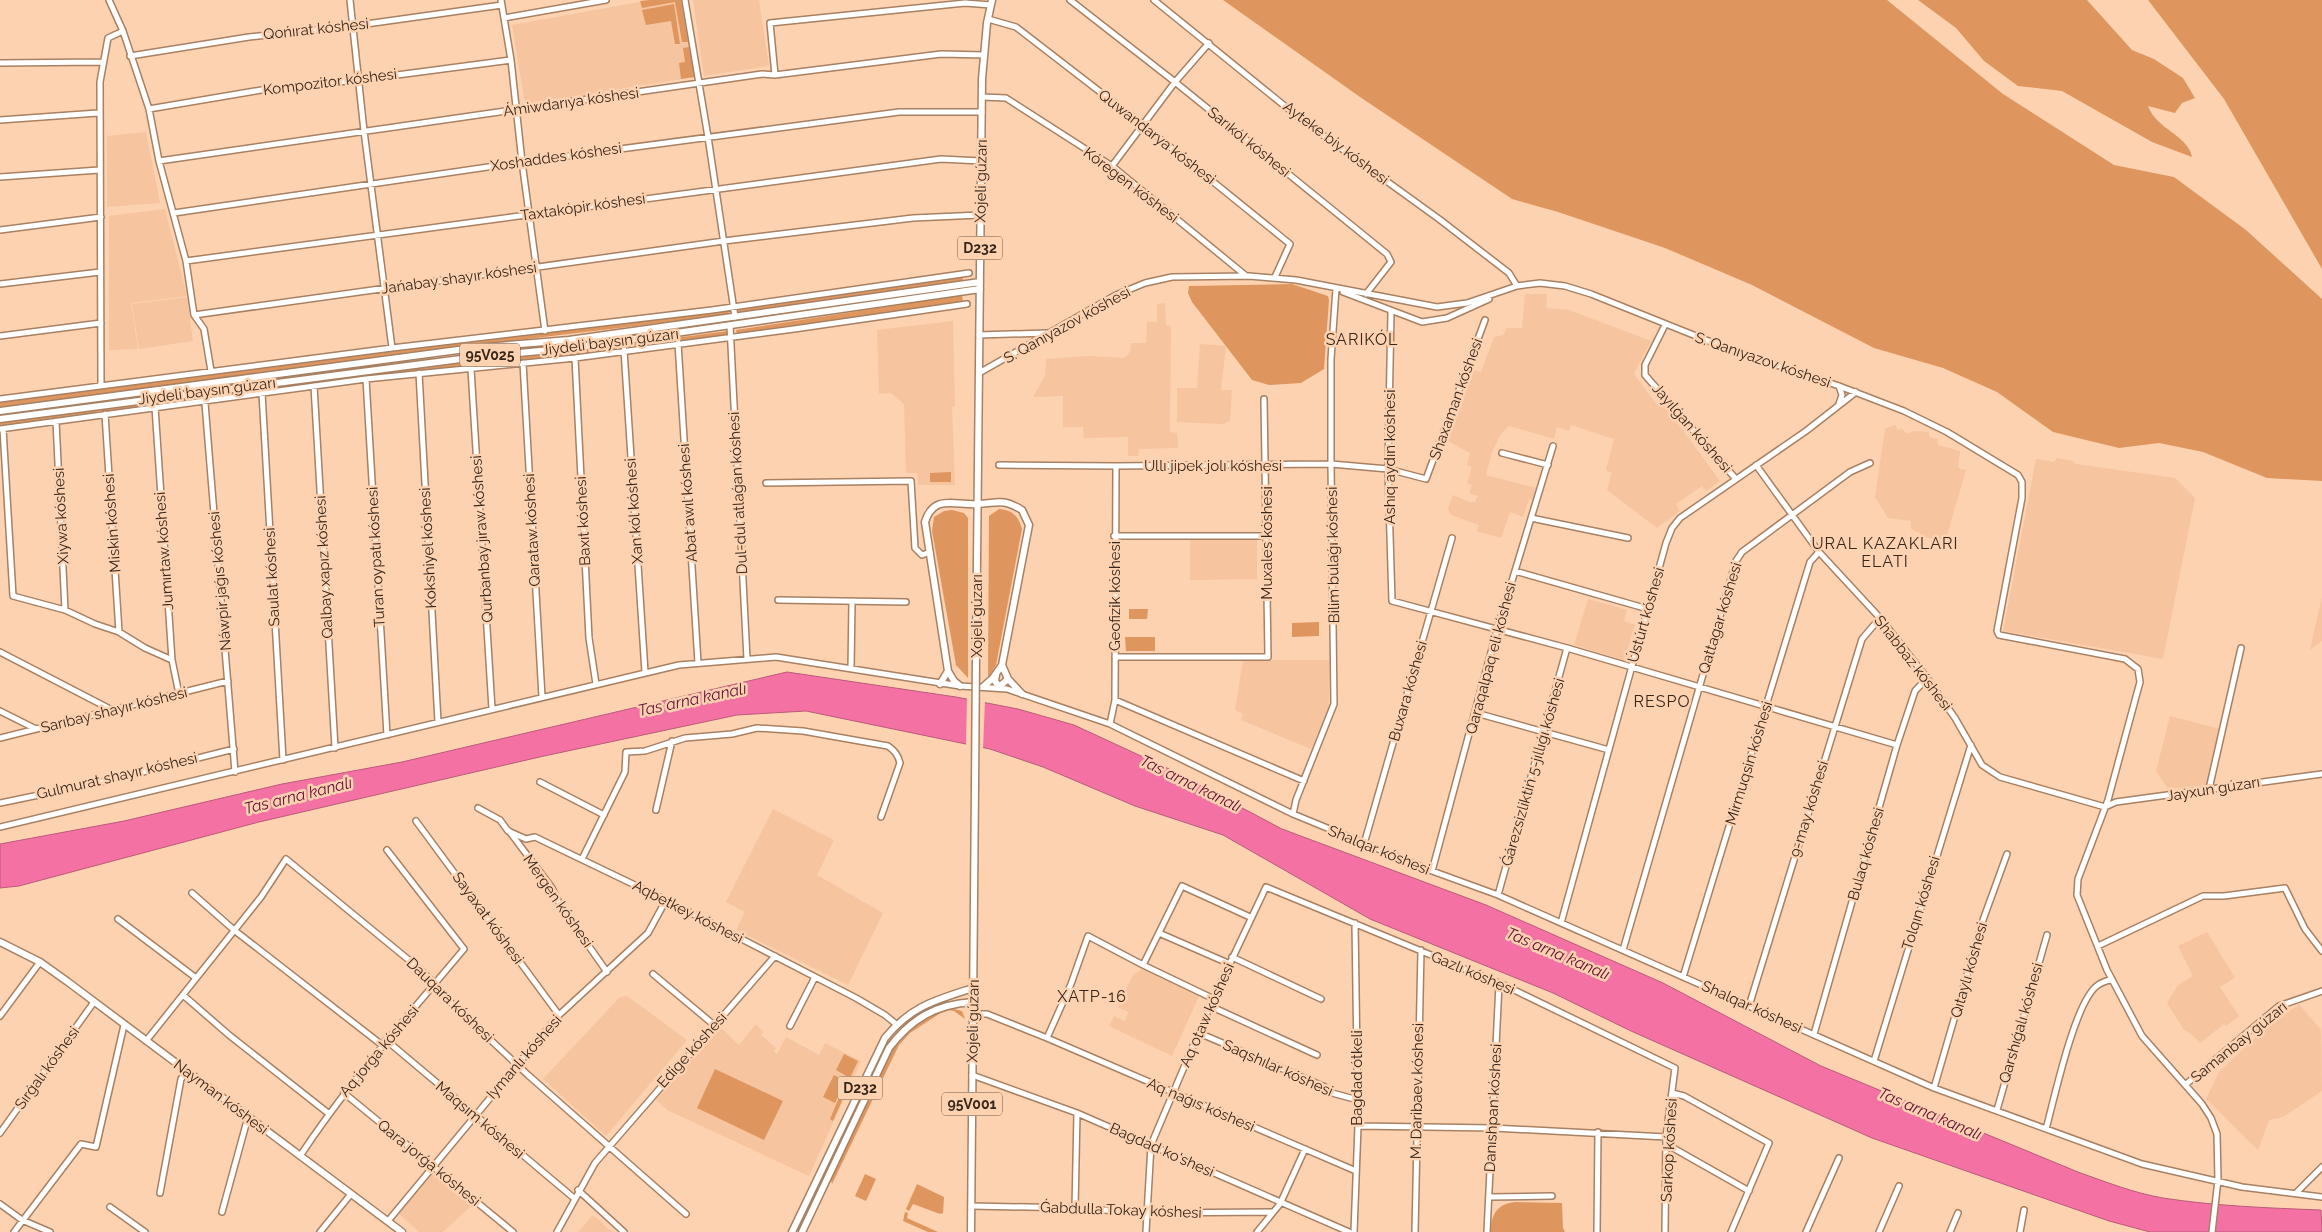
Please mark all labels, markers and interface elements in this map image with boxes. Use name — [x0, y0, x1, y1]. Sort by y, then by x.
street label: Qońırat kóshesi — [262, 15, 370, 43]
street label: Kompozitor kóshesi — [262, 65, 398, 99]
street label: Ámiwdarıya kóshesi — [502, 84, 640, 120]
street label: Quwandarya kóshesi — [1095, 86, 1219, 188]
street label: Ayteke biy kóshesi — [1280, 97, 1392, 189]
street label: Sarıkól kóshesi — [1204, 103, 1294, 181]
street label: Xoshaddes kóshesi — [489, 139, 623, 175]
street label: Xojeli gúzarı — [971, 139, 991, 223]
street label: Kóregen kóshesi — [1080, 143, 1182, 227]
street label: Taxtakópir kóshesi — [519, 189, 647, 225]
road number: D232 — [958, 237, 1002, 260]
street label: Jańabay shayır kóshesi — [380, 258, 538, 298]
street label: S. Qanıyazov kóshesi — [1000, 283, 1134, 367]
street label: Jiydeli baysın gúzarı — [540, 325, 680, 359]
street label: S. Qanıyazov kóshesi — [1693, 328, 1833, 392]
district label: SARIKÓL — [1326, 329, 1398, 349]
street label: Shaxaman kóshesi — [1426, 336, 1486, 462]
road number: 95V025 — [460, 344, 520, 366]
street label: Jiydeli baysın gúzarı — [137, 374, 277, 408]
street label: Jayılǵan kóshesi — [1648, 380, 1736, 476]
street label: Ashıq aydın kóshesi — [1381, 389, 1399, 525]
street label: Dul-dul atlaǵan kóshesi — [725, 411, 751, 575]
street label: Abat awıl kóshesi — [675, 443, 701, 563]
street label: Qurbanbay jıraw kóshesi — [467, 455, 497, 623]
street label: Ullı jipek jolı kóshesi — [1144, 457, 1282, 475]
street label: Xan kól kóshesi — [621, 458, 647, 564]
street label: Xiywa kóshesi — [49, 467, 73, 565]
street label: Miskin kóshesi — [100, 473, 124, 573]
street label: Qarataw kóshesi — [520, 473, 544, 587]
street label: Baxıt kóshesi — [572, 476, 594, 566]
street label: Turan oypatı kóshesi — [363, 486, 389, 628]
street label: Muxales kóshesi — [1258, 486, 1276, 600]
street label: Bilim bulaǵı kóshesi — [1323, 486, 1343, 624]
street label: Kokshiyel kóshesi — [416, 487, 440, 609]
street label: Jumırtaw kóshesi — [151, 491, 177, 611]
street label: Qalbay xapız kóshesi — [311, 495, 337, 639]
street label: Náwpir jaǵıs kóshesi — [205, 511, 235, 651]
street label: Saulat kóshesi — [260, 527, 284, 627]
district label: URAL KAZAKLARI ELATI — [1811, 534, 1959, 571]
street label: Geofizik kóshesi — [1106, 541, 1124, 651]
street label: Qattagar kóshesi — [1695, 560, 1745, 676]
street label: Ústúrt kóshesi — [1624, 565, 1668, 665]
street label: Xojeli gúzarı — [968, 574, 986, 658]
street label: Qaraqalpaq eli kóshesi — [1462, 580, 1520, 736]
street label: Shabbaz kóshesi — [1870, 612, 1956, 714]
street label: Buxara kóshesi — [1385, 639, 1431, 743]
street label: Ǵárezsizliktiń 5-jıllıǵı kóshesi — [1498, 676, 1568, 868]
water label: Tas arna kanalı — [636, 679, 748, 720]
street label: Sarıbay shayır kóshesi — [39, 683, 189, 737]
district label: RESPO — [1634, 692, 1690, 711]
street label: Mirmuqsin kóshesi — [1722, 699, 1776, 827]
street label: Gulmurat shayır kóshesi — [35, 749, 199, 803]
water label: Tas arna kanalı — [1137, 751, 1245, 816]
street label: 9-may kóshesi — [1786, 758, 1832, 860]
water label: Tas arna kanalı — [242, 773, 354, 818]
street label: Jayxun gúzarı — [2165, 773, 2261, 805]
street label: Bulaq kóshesi — [1844, 805, 1888, 903]
street label: Shalqar kóshesi — [1326, 821, 1432, 879]
street label: Mergen kóshesi — [519, 851, 597, 951]
street label: Tolqın kóshesi — [1898, 854, 1944, 952]
street label: Sayaxat kóshesi — [449, 868, 527, 968]
street label: Aqbetkey kóshesi — [630, 876, 746, 948]
street label: Qıtaylı kóshesi — [1947, 920, 1991, 1020]
water label: Tas arna kanalı — [1503, 923, 1612, 984]
street label: Gazlı kóshesi — [1428, 947, 1518, 999]
street label: Dauqara kóshesi — [403, 954, 497, 1046]
street label: Aq otaw kóshesi — [1176, 960, 1238, 1070]
street label: Qarshıǵalı kóshesi — [1995, 961, 2047, 1085]
street label: Shalqar kóshesi — [1699, 977, 1805, 1037]
street label: Xojeli gúzarı — [963, 979, 983, 1063]
district label: XATP-16 — [1057, 987, 1127, 1006]
street label: Samanbay gúzarı — [2187, 998, 2291, 1086]
street label: Aq jorǵa kóshesi — [336, 1002, 422, 1100]
street label: Edige kóshesi — [653, 1009, 731, 1091]
street label: Iymanlı kóshesi — [483, 1011, 565, 1103]
street label: Sırǵalı kóshesi — [11, 1023, 83, 1113]
street label: M. Daribaev kóshesi — [1407, 1023, 1427, 1159]
street label: Bagdad ótkeli — [1348, 1030, 1366, 1126]
street label: Saqshılar kóshesi — [1220, 1036, 1336, 1100]
street label: Danıshpan kóshesi — [1481, 1043, 1505, 1173]
street label: Nayman kóshesi — [170, 1056, 272, 1138]
street label: Aq naǵıs kóshesi — [1144, 1074, 1258, 1136]
road number: D232 — [838, 1076, 882, 1100]
street label: Maqsım kóshesi — [432, 1078, 528, 1162]
water label: Tas arna kanalı — [1875, 1083, 1984, 1144]
road number: 95V001 — [942, 1092, 1002, 1116]
street label: Sarkop kóshesi — [1657, 1098, 1681, 1202]
street label: Qara jorǵa kóshesi — [374, 1116, 484, 1210]
street label: Bagdad ko'shesi — [1107, 1119, 1217, 1181]
street label: Ǵabdulla Tokay kóshesi — [1040, 1198, 1202, 1222]

